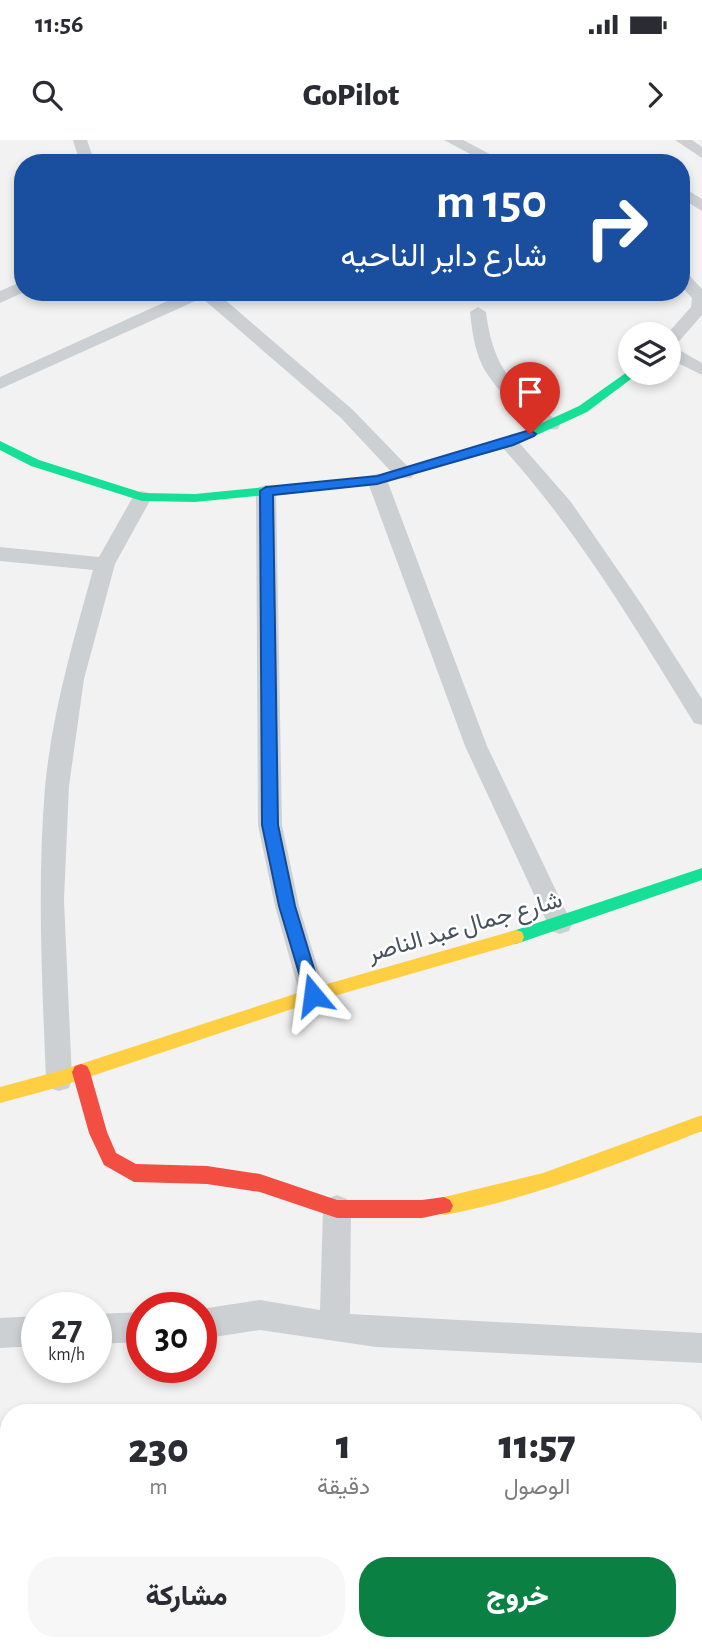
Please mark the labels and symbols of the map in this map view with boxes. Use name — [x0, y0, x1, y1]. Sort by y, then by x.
pin — [500, 362, 560, 434]
street label: شارع جمال عبد الناصر — [364, 888, 566, 969]
position arrow — [276, 958, 350, 1032]
speed limit sign: 30 — [126, 1292, 217, 1383]

